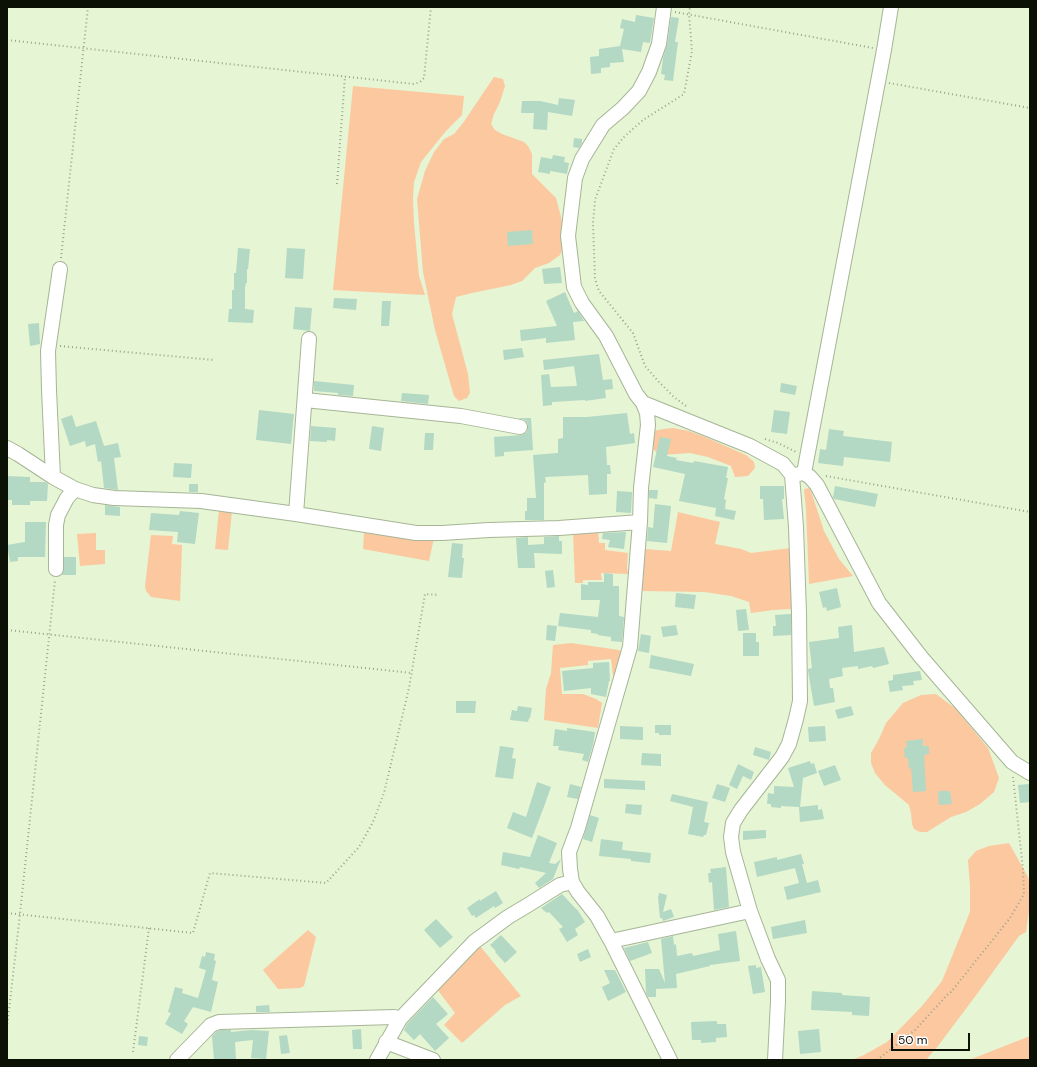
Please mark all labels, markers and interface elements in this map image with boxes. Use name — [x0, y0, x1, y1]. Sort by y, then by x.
scale bar — [893, 1025, 972, 1051]
text: 50 m — [898, 1032, 927, 1048]

